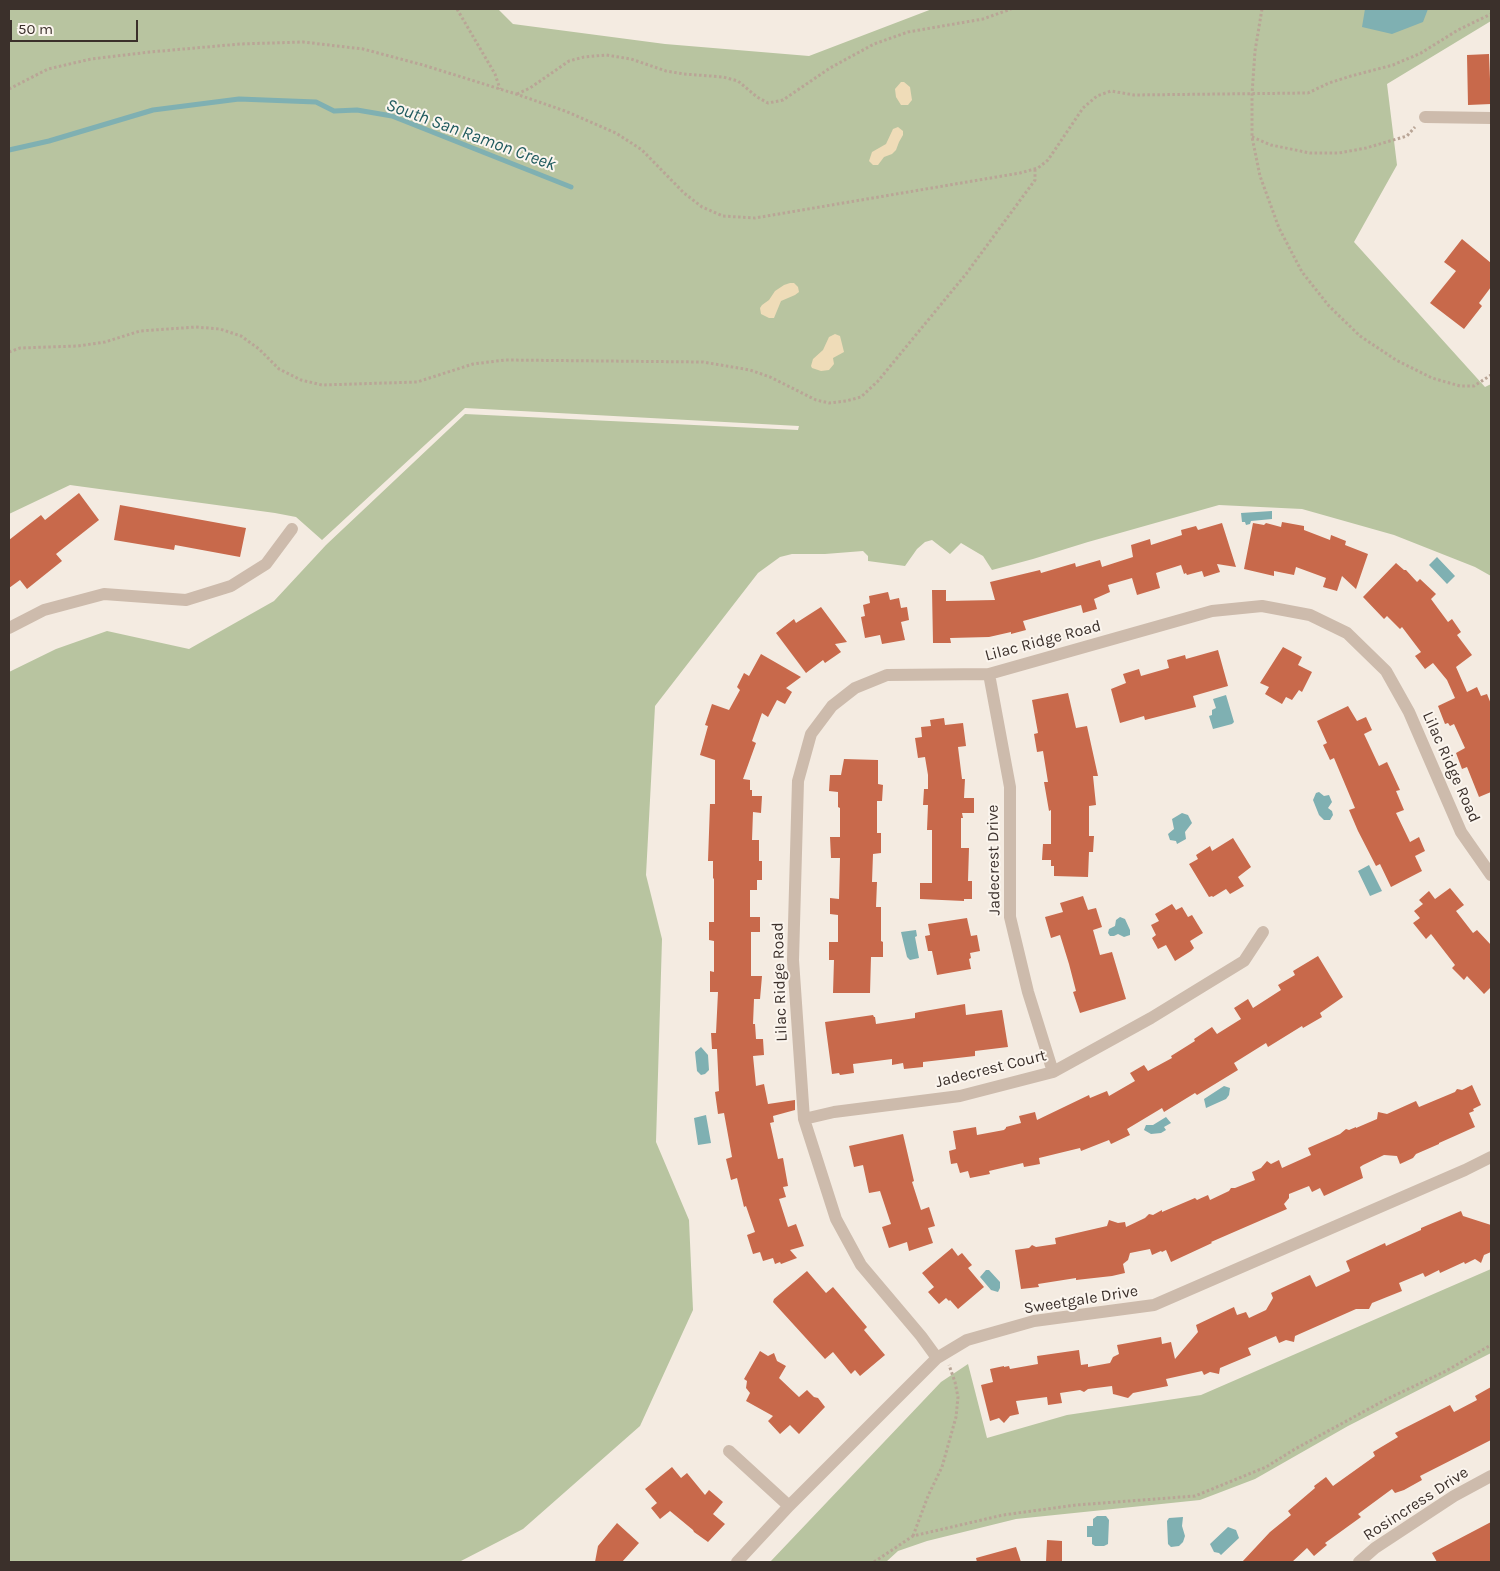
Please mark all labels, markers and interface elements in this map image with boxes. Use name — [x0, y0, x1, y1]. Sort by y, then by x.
scale bar — [12, 10, 140, 42]
text: 50 m — [18, 20, 53, 38]
water label: South San Ramon Creek — [383, 94, 559, 176]
street label: Lilac Ridge Road — [983, 616, 1103, 666]
street label: Lilac Ridge Road — [1418, 709, 1484, 825]
street label: Jadecrest Drive — [983, 804, 1005, 916]
street label: Lilac Ridge Road — [768, 922, 792, 1042]
street label: Jadecrest Court — [934, 1046, 1048, 1092]
street label: Sweetgale Drive — [1023, 1281, 1139, 1319]
street label: Rosincress Drive — [1360, 1463, 1472, 1545]

